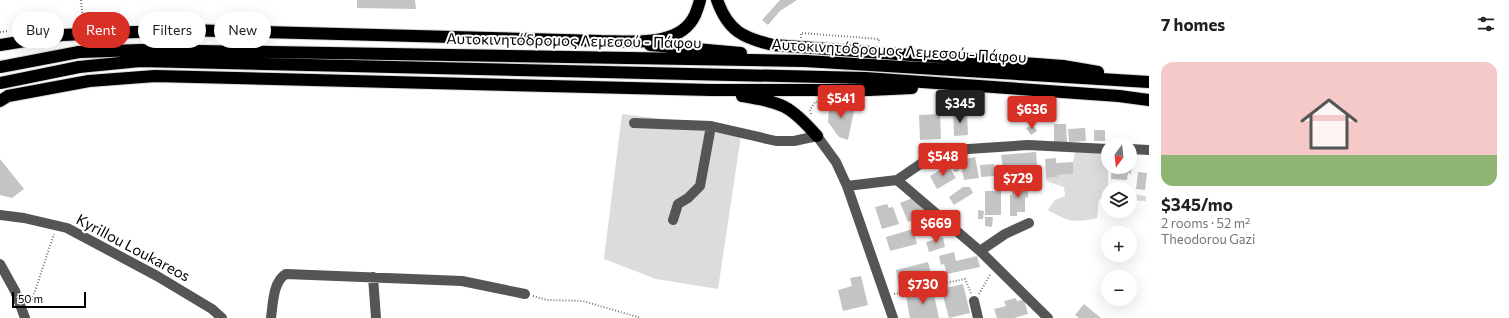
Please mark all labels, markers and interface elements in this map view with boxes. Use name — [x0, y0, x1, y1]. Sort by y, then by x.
chip: Buy — [12, 12, 64, 48]
chip: Rent — [72, 12, 130, 48]
chip: Filters — [138, 12, 206, 48]
chip: New — [214, 12, 271, 48]
icon: filters — [1475, 13, 1497, 35]
text: 7 homes — [1161, 14, 1225, 35]
street label: Αυτοκινητόδρομος Λεμεσού - Πάφου — [446, 29, 702, 51]
street label: Αυτοκινητόδρομος Λεμεσού - Πάφου — [771, 34, 1027, 66]
pin: $541 — [817, 85, 865, 119]
icon: home — [1293, 88, 1365, 160]
text: $541 — [827, 90, 855, 106]
pin: $345 — [936, 90, 984, 124]
text: $345 — [945, 95, 975, 111]
pin: $636 — [1008, 96, 1056, 130]
text: $636 — [1016, 101, 1048, 117]
north arrow — [1101, 138, 1137, 174]
map controls — [1101, 138, 1137, 306]
pin: $548 — [919, 143, 967, 177]
text: $548 — [927, 148, 959, 164]
pin: $729 — [994, 165, 1042, 199]
text: $729 — [1003, 170, 1033, 186]
button: layers — [1101, 182, 1137, 218]
text: $345/mo — [1161, 194, 1233, 215]
street label: Kyrillou Loukareos — [74, 210, 194, 285]
pin: $669 — [912, 210, 960, 244]
text: $669 — [920, 215, 952, 231]
text: 2 rooms · 52 m² — [1161, 215, 1250, 231]
button: + — [1101, 226, 1137, 262]
text: Theodorou Gazi — [1161, 231, 1255, 247]
button: − — [1101, 270, 1137, 306]
pin: $730 — [899, 271, 947, 305]
text: $730 — [908, 276, 938, 292]
scale bar — [12, 290, 86, 309]
text: 50 m — [18, 292, 43, 305]

